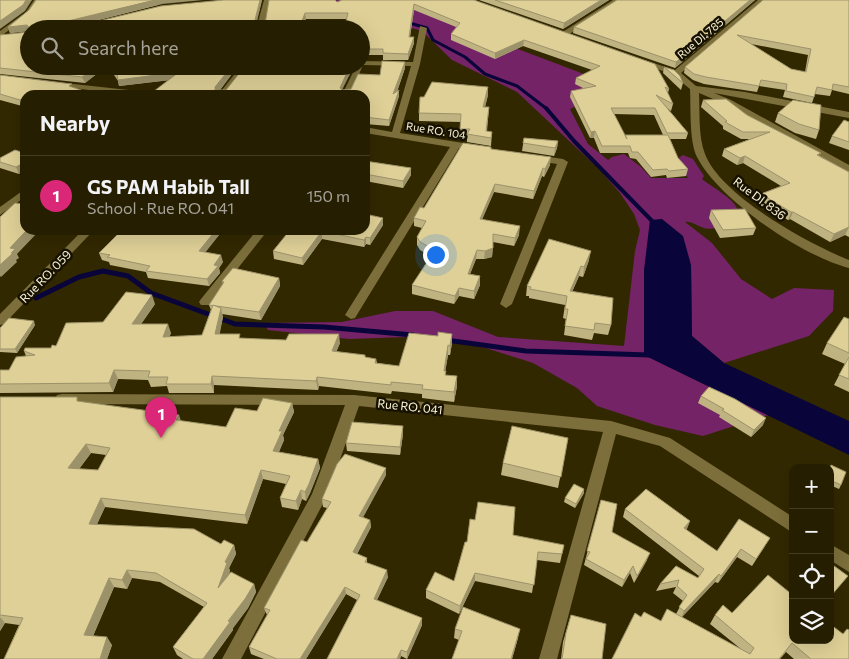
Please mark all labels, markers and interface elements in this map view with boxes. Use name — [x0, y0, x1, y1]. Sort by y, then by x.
street label: Rue DI. 785 — [674, 15, 726, 61]
search box — [20, 20, 370, 75]
icon: search — [38, 34, 66, 62]
text: Search here — [78, 36, 178, 59]
text: Nearby — [40, 110, 110, 135]
street label: Rue RO. 104 — [405, 119, 467, 141]
street label: Rue DI. 836 — [731, 174, 789, 222]
text: GS PAM Habib Tall — [87, 175, 250, 198]
text: 1 — [52, 186, 60, 205]
text: 150 m — [307, 186, 350, 205]
text: School · Rue RO. 041 — [87, 198, 234, 217]
your location — [423, 242, 449, 268]
street label: Rue RO. 059 — [16, 247, 74, 305]
street label: Rue RO. 041 — [377, 396, 443, 416]
pin: 1 — [145, 397, 177, 438]
map controls — [789, 464, 834, 644]
button: + — [789, 464, 834, 509]
button: − — [789, 509, 834, 554]
button: locate — [789, 554, 834, 599]
button: layers — [789, 599, 834, 644]

